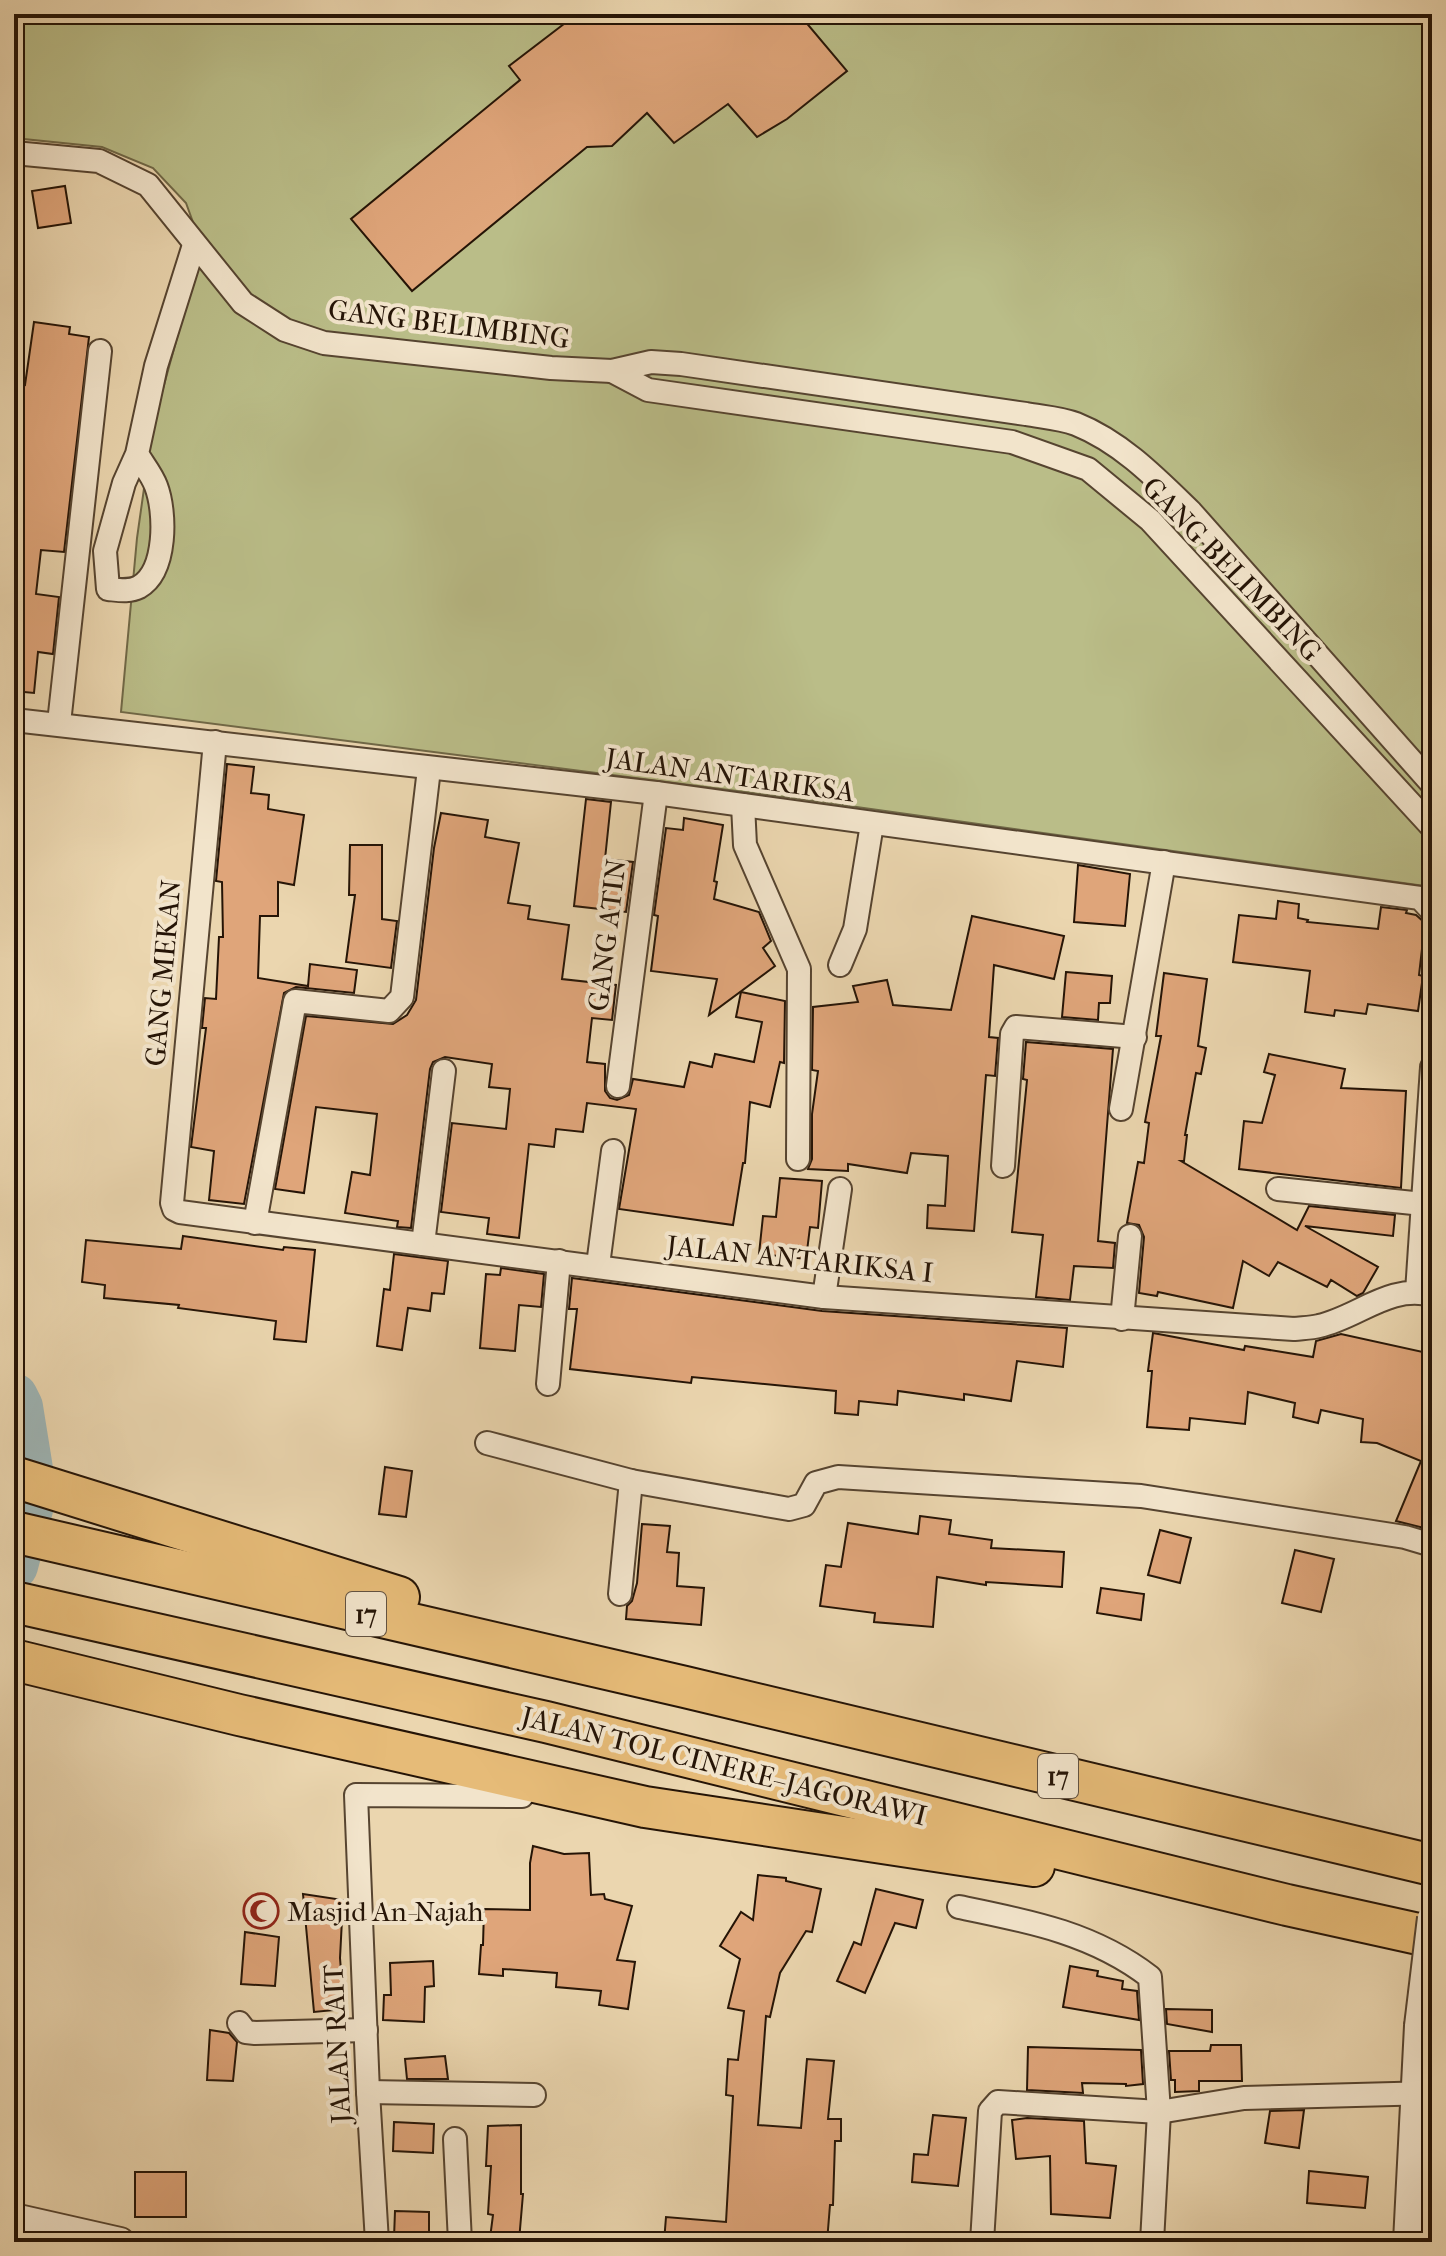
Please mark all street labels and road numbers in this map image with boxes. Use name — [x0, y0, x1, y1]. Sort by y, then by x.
street label: GANG BELIMBING — [326, 293, 572, 355]
street label: GANG BELIMBING — [1136, 470, 1328, 668]
street label: JALAN ANTARIKSA — [601, 741, 857, 809]
street label: GANG ATIN — [581, 857, 633, 1013]
street label: GANG MEKAN — [138, 878, 188, 1068]
street label: JALAN ANTARIKSA I — [663, 1228, 935, 1289]
road number: 17 — [346, 1592, 386, 1636]
street label: JALAN TOL CINERE–JAGORAWI — [516, 1699, 930, 1832]
road number: 17 — [1038, 1754, 1078, 1798]
street label: JALAN RAIT — [316, 1962, 358, 2126]

